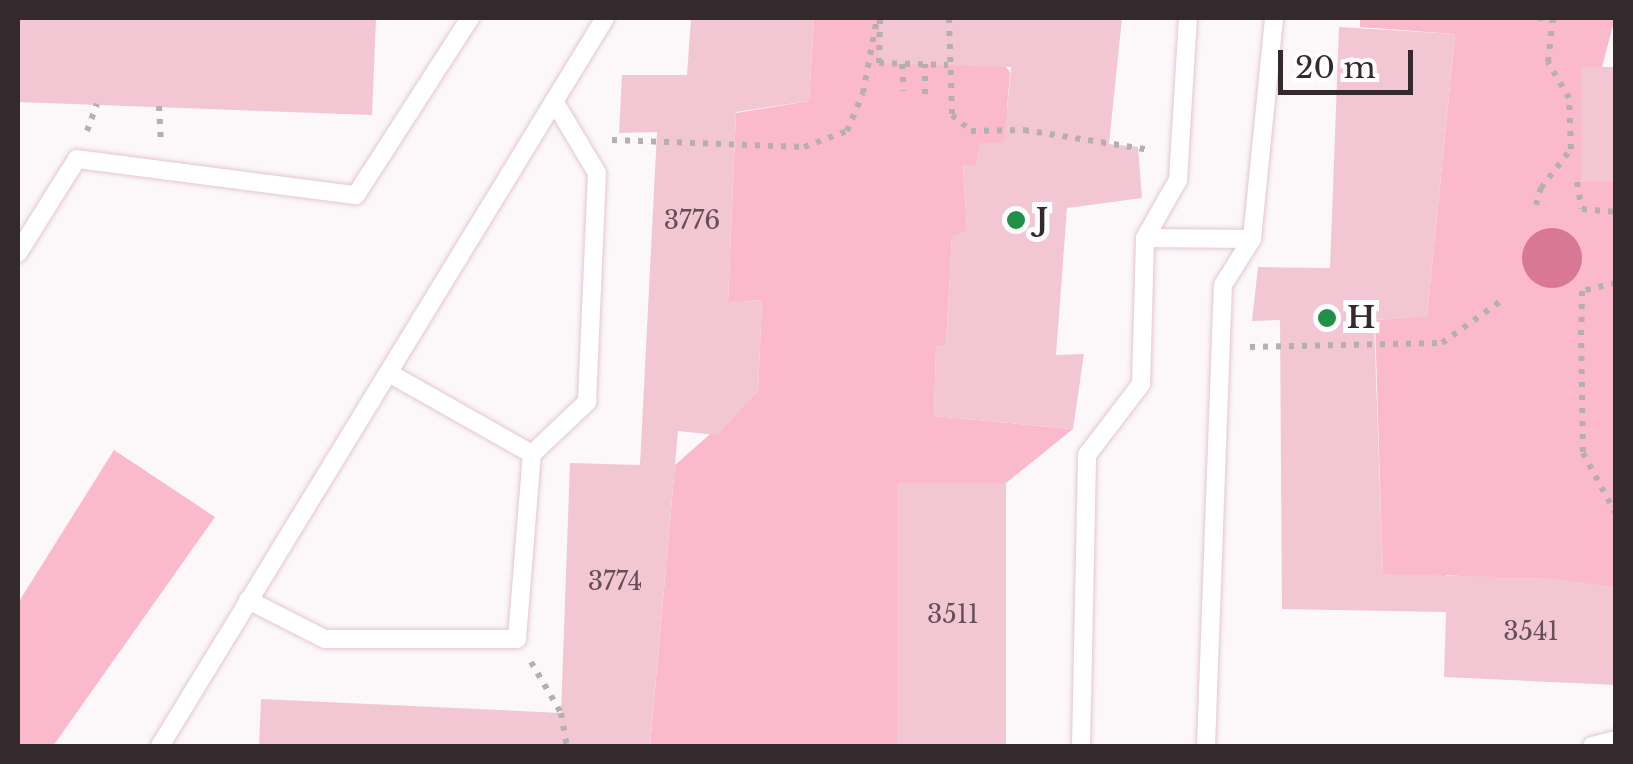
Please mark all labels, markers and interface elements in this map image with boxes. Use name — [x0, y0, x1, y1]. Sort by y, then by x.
scale bar — [1283, 30, 1418, 92]
text: 20 m — [1295, 49, 1376, 86]
place label: J — [1036, 202, 1048, 238]
house number: 3776 — [664, 206, 720, 236]
marker: J — [1005, 209, 1027, 231]
place label: H — [1347, 300, 1375, 336]
marker: H — [1316, 307, 1338, 329]
house number: 3774 — [588, 567, 642, 597]
house number: 3511 — [927, 600, 979, 630]
house number: 3541 — [1503, 617, 1559, 647]

